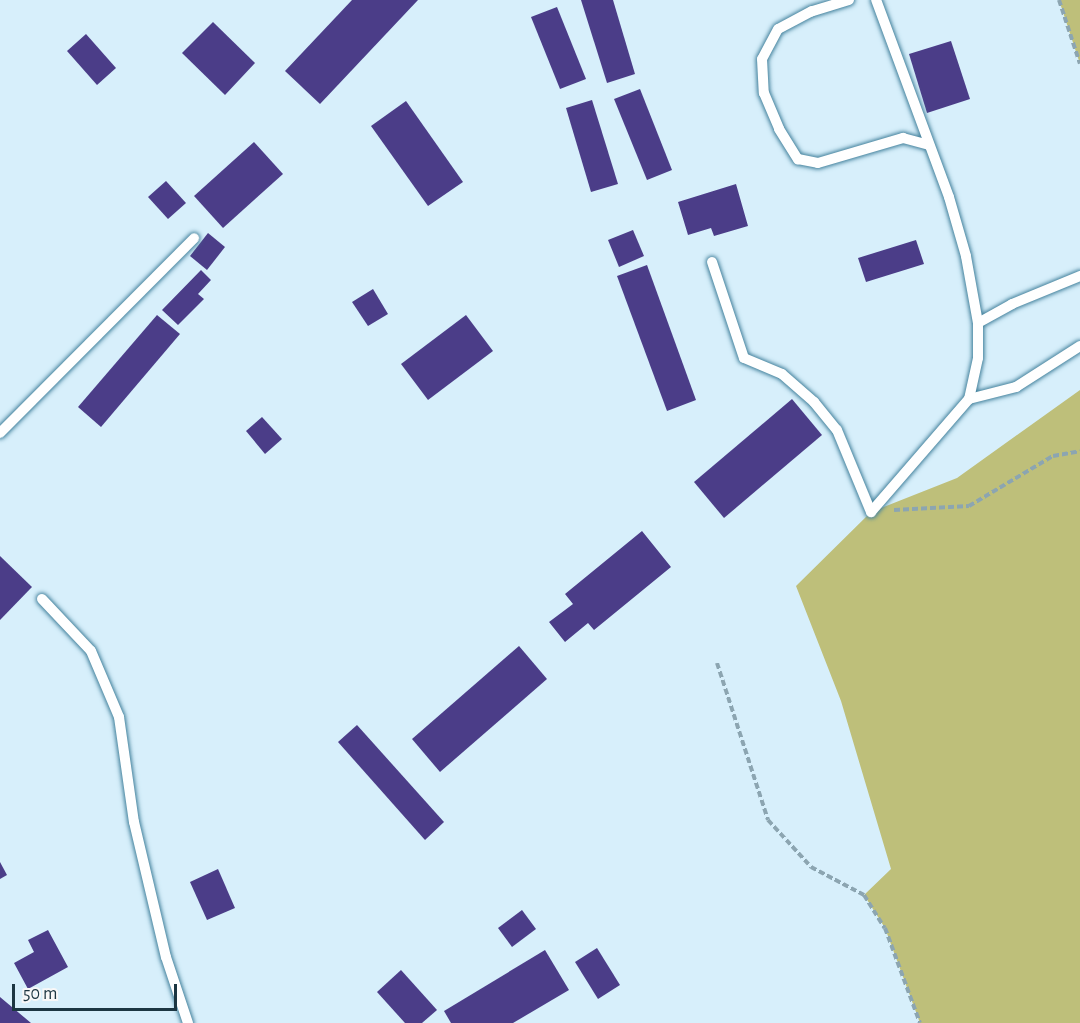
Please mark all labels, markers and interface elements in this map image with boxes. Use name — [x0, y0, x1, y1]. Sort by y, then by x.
scale bar — [15, 972, 180, 1010]
text: 50 m — [23, 985, 57, 1003]

